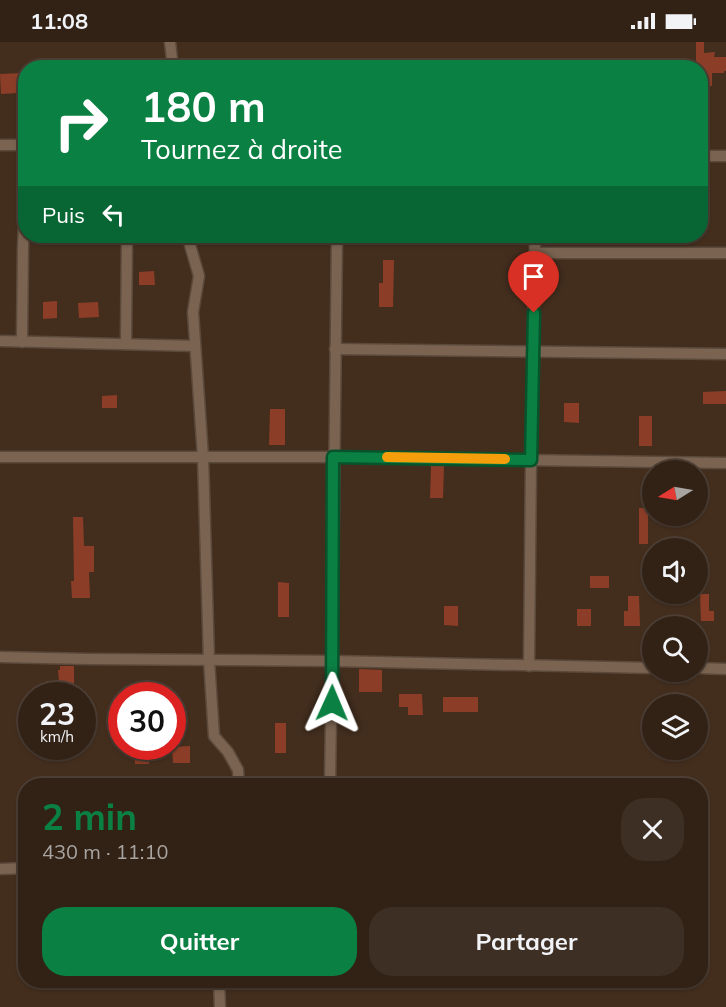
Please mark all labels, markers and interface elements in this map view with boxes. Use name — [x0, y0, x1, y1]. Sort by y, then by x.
text: 11:08 — [30, 7, 88, 35]
text: 180 m — [141, 80, 266, 133]
icon: right — [42, 84, 120, 162]
text: Tournez à droite — [141, 132, 342, 166]
icon: left — [97, 198, 130, 231]
text: Puis — [42, 201, 85, 229]
pin — [508, 251, 559, 313]
icon: arrive — [517, 260, 550, 293]
north arrow — [642, 460, 708, 526]
map controls — [642, 460, 708, 760]
button: sound — [642, 538, 708, 604]
button: search — [642, 616, 708, 682]
position arrow — [300, 671, 364, 735]
speed limit sign: 30 — [108, 682, 186, 760]
button: layers — [642, 694, 708, 760]
text: 23 — [39, 695, 75, 733]
text: km/h — [40, 727, 74, 746]
text: 2 min — [42, 794, 137, 839]
button: close — [621, 798, 684, 861]
text: 430 m · 11:10 — [42, 839, 168, 864]
button: Quitter — [42, 907, 357, 976]
button: Partager — [369, 907, 684, 976]

